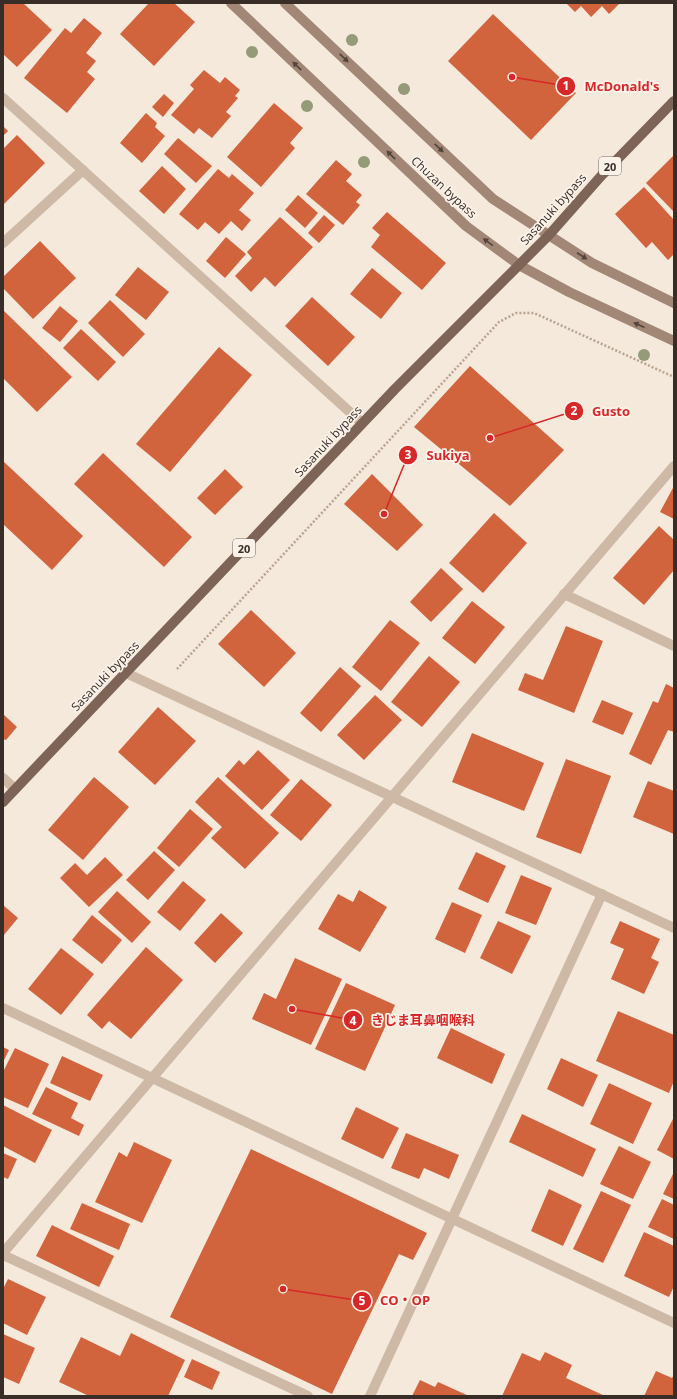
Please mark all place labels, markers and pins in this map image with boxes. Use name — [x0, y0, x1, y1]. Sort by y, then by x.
callout: McDonald's — [556, 74, 668, 99]
callout: Gusto — [564, 399, 638, 424]
callout: Sukiya — [398, 443, 477, 468]
callout: きじま耳鼻咽喉科 — [343, 1008, 483, 1033]
callout: CO・OP — [352, 1288, 438, 1313]

